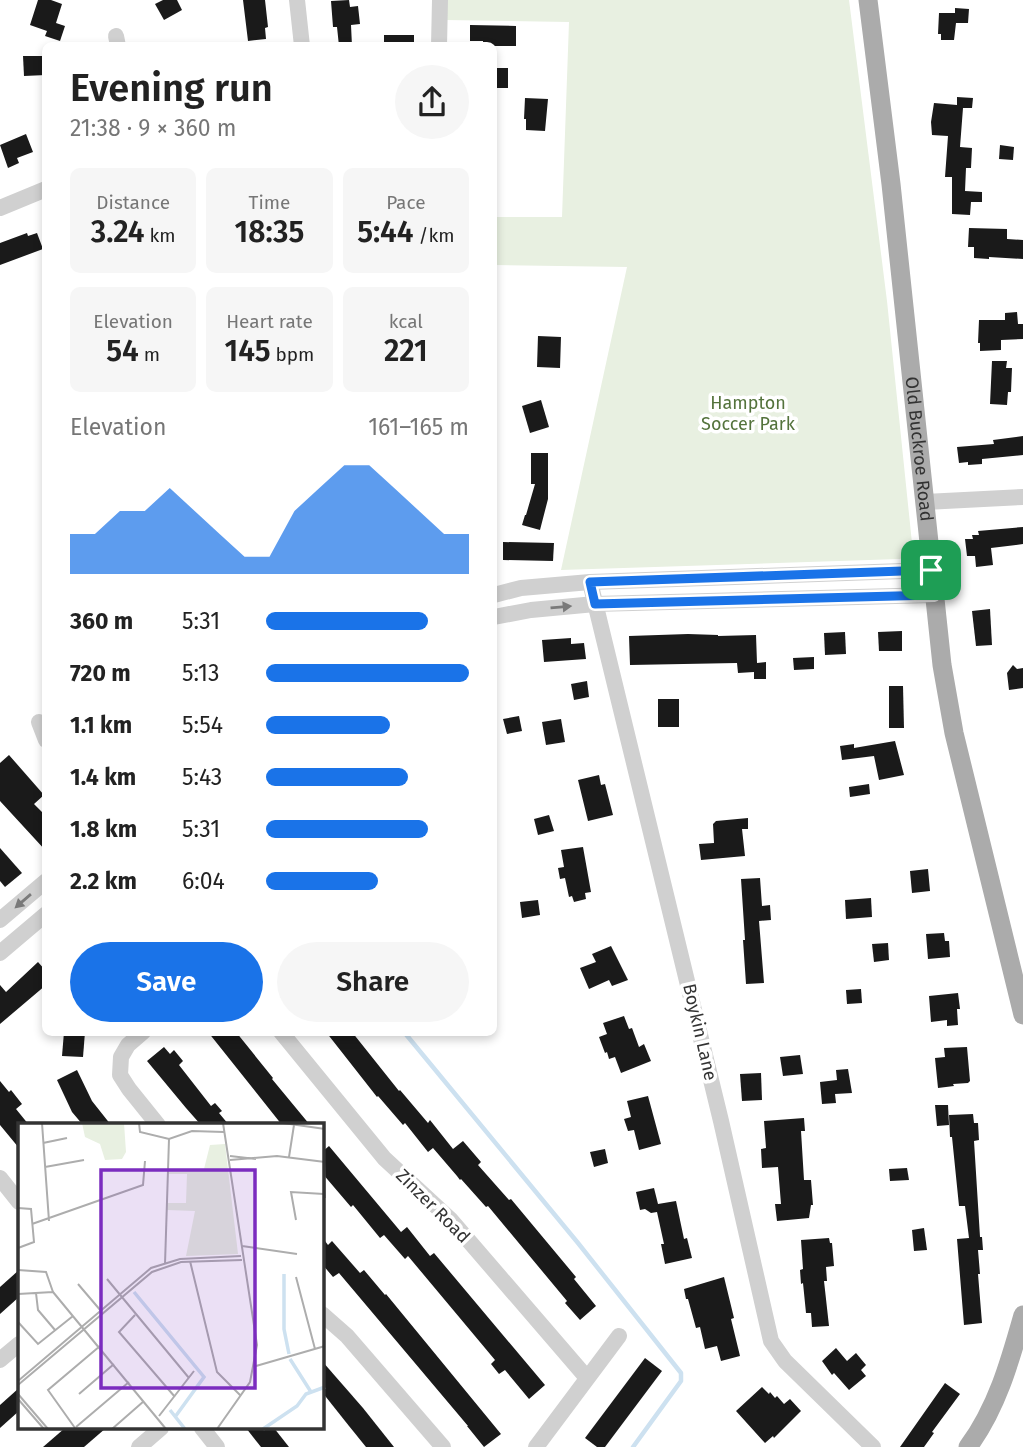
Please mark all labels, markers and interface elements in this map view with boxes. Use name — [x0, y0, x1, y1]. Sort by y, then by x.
text: Evening run — [70, 65, 273, 111]
button: share — [395, 65, 469, 139]
text: 21:38 · 9 × 360 m — [70, 114, 237, 142]
text: Distance — [96, 191, 170, 214]
text: Time — [249, 191, 290, 214]
text: Pace — [386, 191, 426, 214]
text: 3.24 — [91, 214, 145, 250]
text: 18:35 — [235, 214, 304, 250]
text: 5:44 — [357, 214, 414, 250]
text: km — [145, 224, 176, 247]
text: /km — [414, 224, 454, 247]
text: Elevation — [93, 310, 173, 333]
text: Heart rate — [226, 310, 313, 333]
text: kcal — [389, 310, 423, 333]
text: 54 — [106, 333, 139, 369]
text: 145 — [225, 333, 271, 369]
text: 221 — [384, 333, 428, 369]
text: m — [139, 343, 160, 366]
text: bpm — [271, 343, 314, 366]
street label: Old Buckroe Road — [900, 376, 938, 523]
park label: Hampton Soccer Park — [701, 392, 796, 435]
text: Elevation — [70, 413, 166, 441]
text: 161–165 m — [368, 413, 469, 441]
pin — [901, 540, 961, 600]
icon: arrive — [912, 551, 950, 589]
one-way arrow — [550, 601, 572, 612]
text: 360 m — [70, 607, 133, 635]
text: 5:31 — [182, 607, 220, 635]
text: 720 m — [70, 659, 131, 687]
text: 5:13 — [182, 659, 220, 687]
text: 1.1 km — [70, 711, 132, 739]
text: 5:54 — [182, 711, 223, 739]
text: 1.4 km — [70, 763, 136, 791]
text: 5:43 — [182, 763, 222, 791]
text: 1.8 km — [70, 815, 137, 843]
text: 5:31 — [182, 815, 220, 843]
text: 2.2 km — [70, 867, 137, 895]
text: 6:04 — [182, 867, 225, 895]
one-way arrow — [14, 893, 31, 908]
button: Save — [70, 942, 263, 1022]
button: Share — [277, 942, 469, 1022]
street label: Boykin Lane — [678, 981, 722, 1083]
inset map — [18, 1123, 324, 1430]
street label: Zinzer Road — [391, 1164, 475, 1248]

